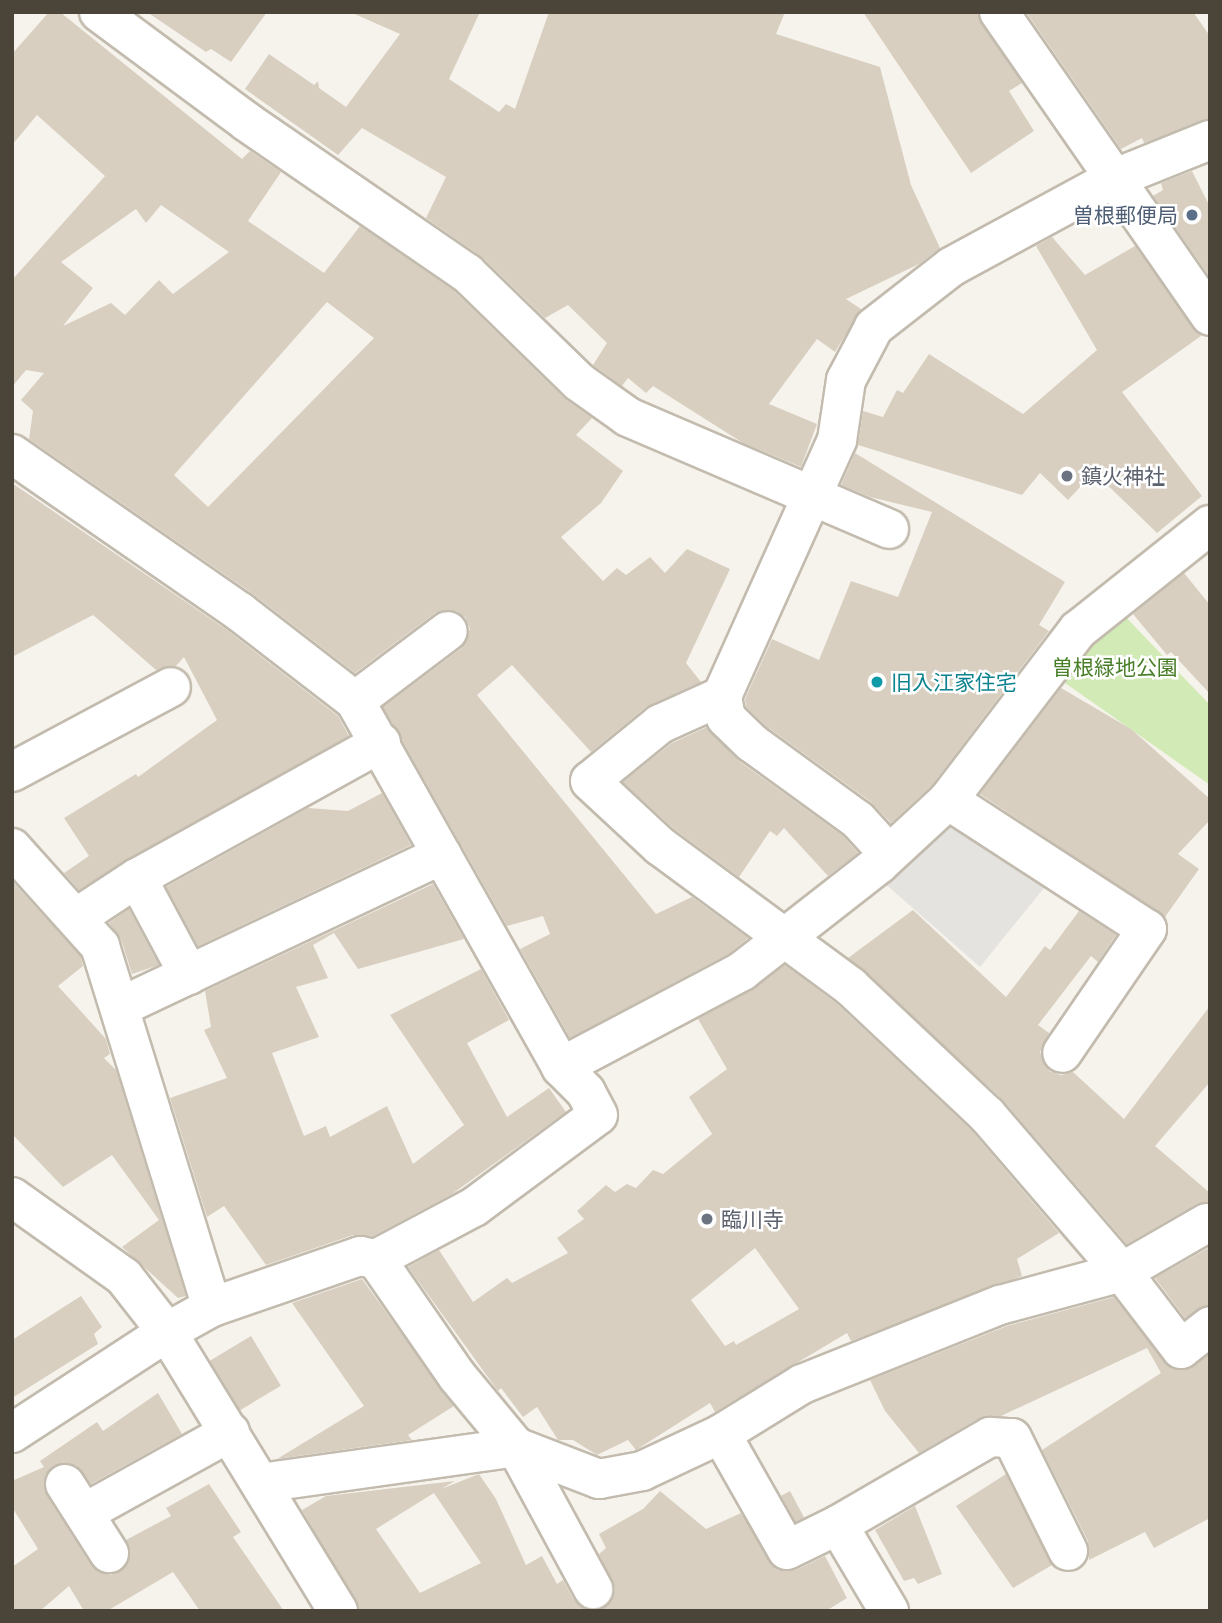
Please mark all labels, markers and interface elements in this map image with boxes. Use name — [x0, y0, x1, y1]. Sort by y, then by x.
place label: 曽根郵便局 — [1073, 202, 1178, 228]
marker: 曽根郵便局 — [1184, 207, 1200, 223]
place label: 鎮火神社 — [1081, 463, 1165, 489]
marker: 鎮火神社 — [1059, 468, 1075, 484]
park label: 曽根緑地公園 — [1052, 654, 1178, 680]
place label: 旧入江家住宅 — [891, 669, 1017, 695]
marker: 旧入江家住宅 — [869, 674, 885, 690]
place label: 臨川寺 — [721, 1206, 784, 1232]
marker: 臨川寺 — [699, 1211, 715, 1227]

